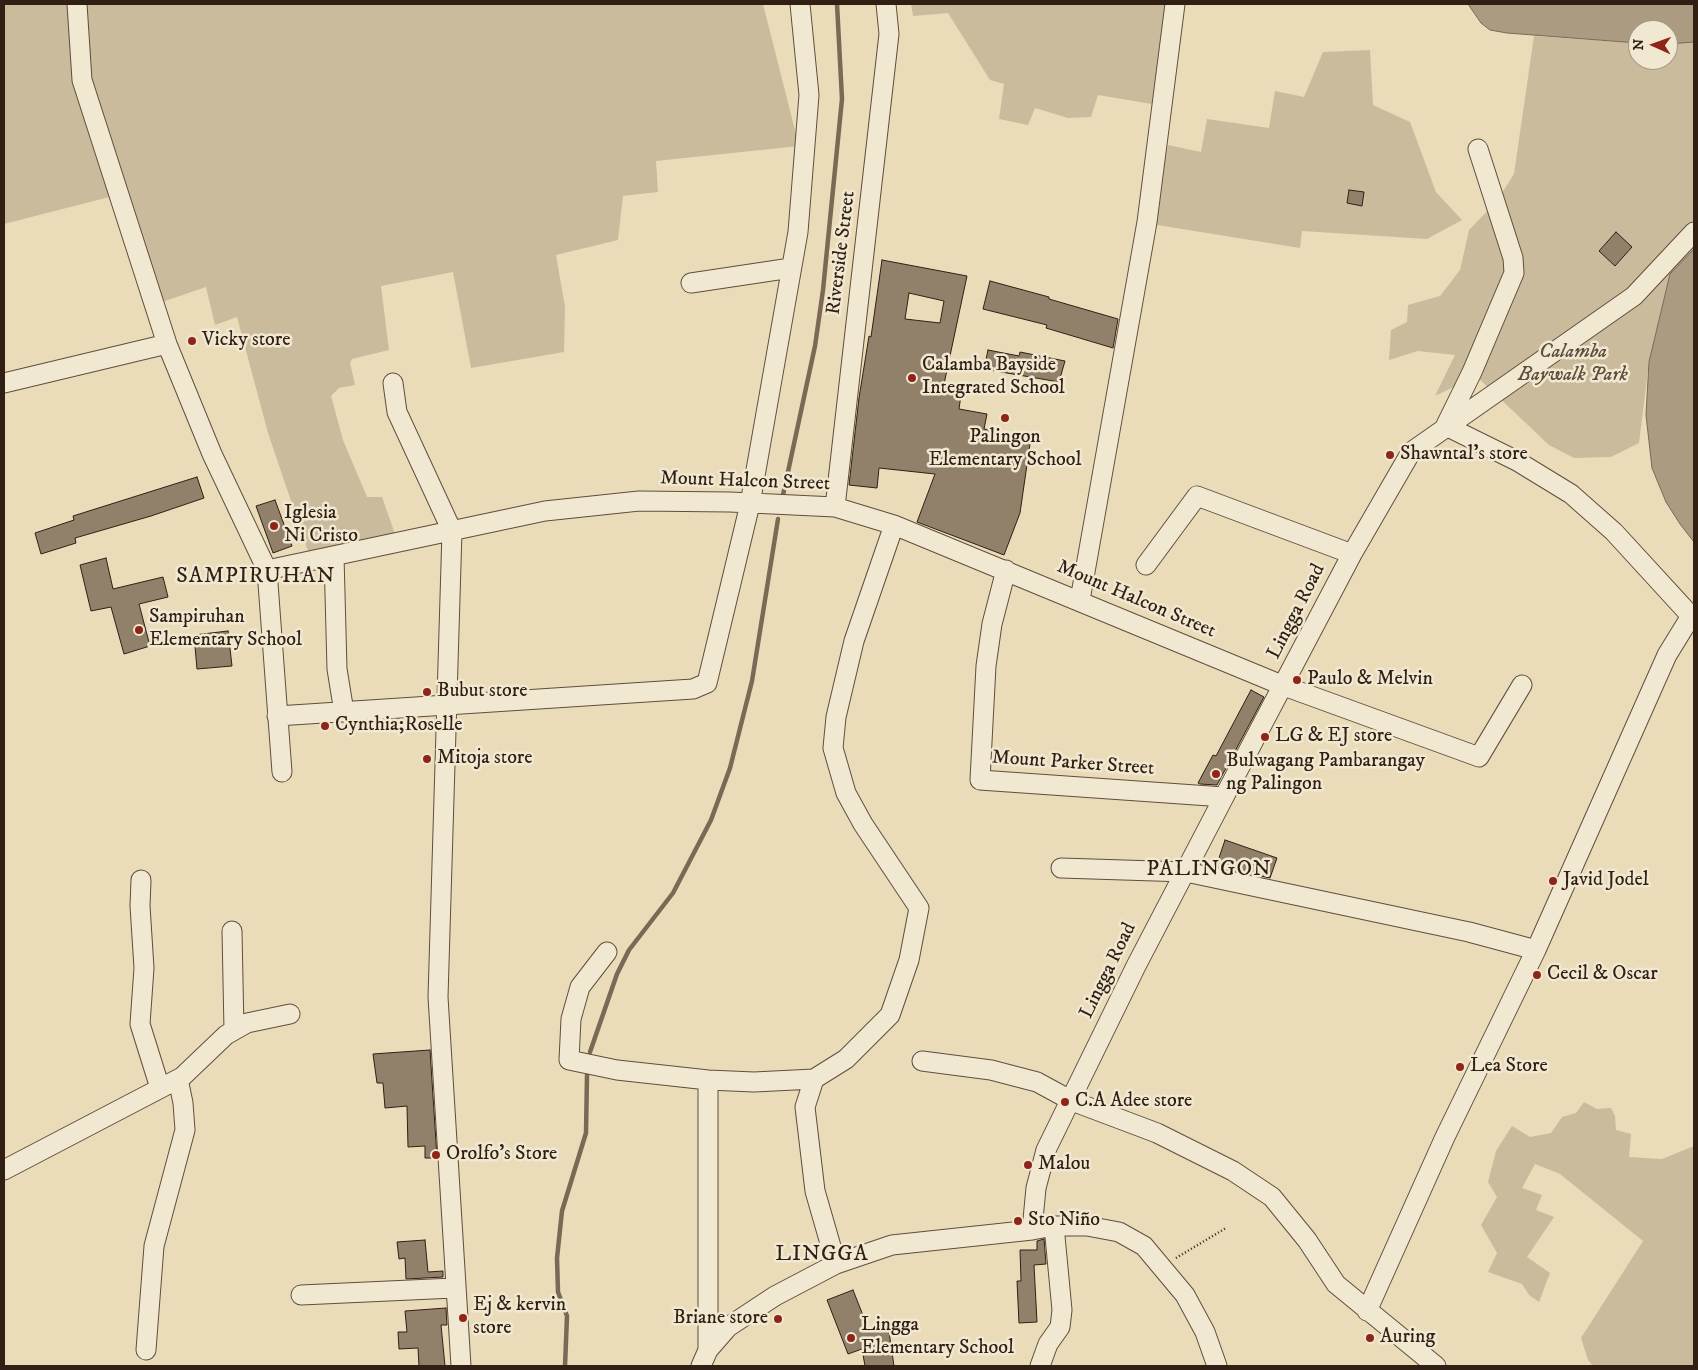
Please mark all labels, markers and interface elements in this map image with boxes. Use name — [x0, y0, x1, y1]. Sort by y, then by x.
north arrow — [1628, 20, 1678, 70]
text: N — [1630, 38, 1648, 51]
street label: Riverside Street — [822, 190, 862, 316]
place label: Vicky store — [202, 329, 290, 353]
marker: Vicky store — [186, 335, 198, 347]
park label: Calamba Baywalk Park — [1518, 341, 1628, 388]
place label: Calamba Bayside Integrated School — [922, 354, 1065, 401]
marker: Calamba Bayside Integrated School — [906, 372, 918, 384]
marker: Palingon Elementary School — [999, 412, 1011, 424]
place label: Palingon Elementary School — [929, 426, 1081, 473]
place label: Shawntal's store — [1400, 443, 1528, 467]
marker: Shawntal's store — [1384, 449, 1396, 461]
street label: Mount Halcon Street — [660, 467, 830, 497]
place label: Iglesia Ni Cristo — [284, 502, 358, 549]
marker: Iglesia Ni Cristo — [268, 520, 280, 532]
street label: Mount Halcon Street — [1053, 556, 1219, 644]
street label: Lingga Road — [1263, 560, 1331, 664]
district label: SAMPIRUHAN — [175, 564, 337, 590]
place label: Sampiruhan Elementary School — [149, 606, 302, 653]
marker: Sampiruhan Elementary School — [133, 624, 145, 636]
place label: Paulo & Melvin — [1307, 668, 1433, 692]
marker: Paulo & Melvin — [1291, 674, 1303, 686]
place label: Bubut store — [437, 680, 527, 704]
marker: Bubut store — [421, 686, 433, 698]
place label: Cynthia;Roselle — [335, 714, 463, 738]
marker: Cynthia;Roselle — [319, 720, 331, 732]
place label: LG & EJ store — [1275, 725, 1392, 749]
marker: LG & EJ store — [1259, 731, 1271, 743]
street label: Mount Parker Street — [991, 746, 1155, 782]
place label: Mitoja store — [437, 747, 533, 771]
place label: Bulwagang Pambarangay ng Palingon — [1226, 750, 1425, 797]
marker: Mitoja store — [421, 753, 433, 765]
marker: Bulwagang Pambarangay ng Palingon — [1210, 768, 1222, 780]
district label: PALINGON — [1145, 857, 1273, 883]
place label: Javid Jodel — [1563, 869, 1649, 893]
marker: Javid Jodel — [1547, 875, 1559, 887]
street label: Lingga Road — [1075, 919, 1143, 1023]
place label: Cecil & Oscar — [1547, 963, 1658, 987]
marker: Cecil & Oscar — [1531, 969, 1543, 981]
place label: Lea Store — [1470, 1055, 1548, 1079]
marker: Lea Store — [1454, 1061, 1466, 1073]
place label: C.A Adee store — [1075, 1090, 1192, 1114]
marker: C.A Adee store — [1059, 1096, 1071, 1108]
place label: Orolfo's Store — [446, 1143, 557, 1167]
marker: Orolfo's Store — [430, 1149, 442, 1161]
place label: Malou — [1038, 1153, 1090, 1177]
marker: Malou — [1022, 1159, 1034, 1171]
place label: Sto Niño — [1028, 1209, 1100, 1233]
marker: Sto Niño — [1012, 1215, 1024, 1227]
district label: LINGGA — [774, 1242, 870, 1268]
place label: Ej & kervin store — [473, 1294, 566, 1341]
place label: Briane store — [673, 1307, 768, 1331]
marker: Ej & kervin store — [457, 1312, 469, 1324]
marker: Briane store — [772, 1313, 784, 1325]
place label: Lingga Elementary School — [861, 1314, 1014, 1361]
place label: Auring — [1380, 1326, 1435, 1350]
marker: Lingga Elementary School — [845, 1332, 857, 1344]
marker: Auring — [1364, 1332, 1376, 1344]

